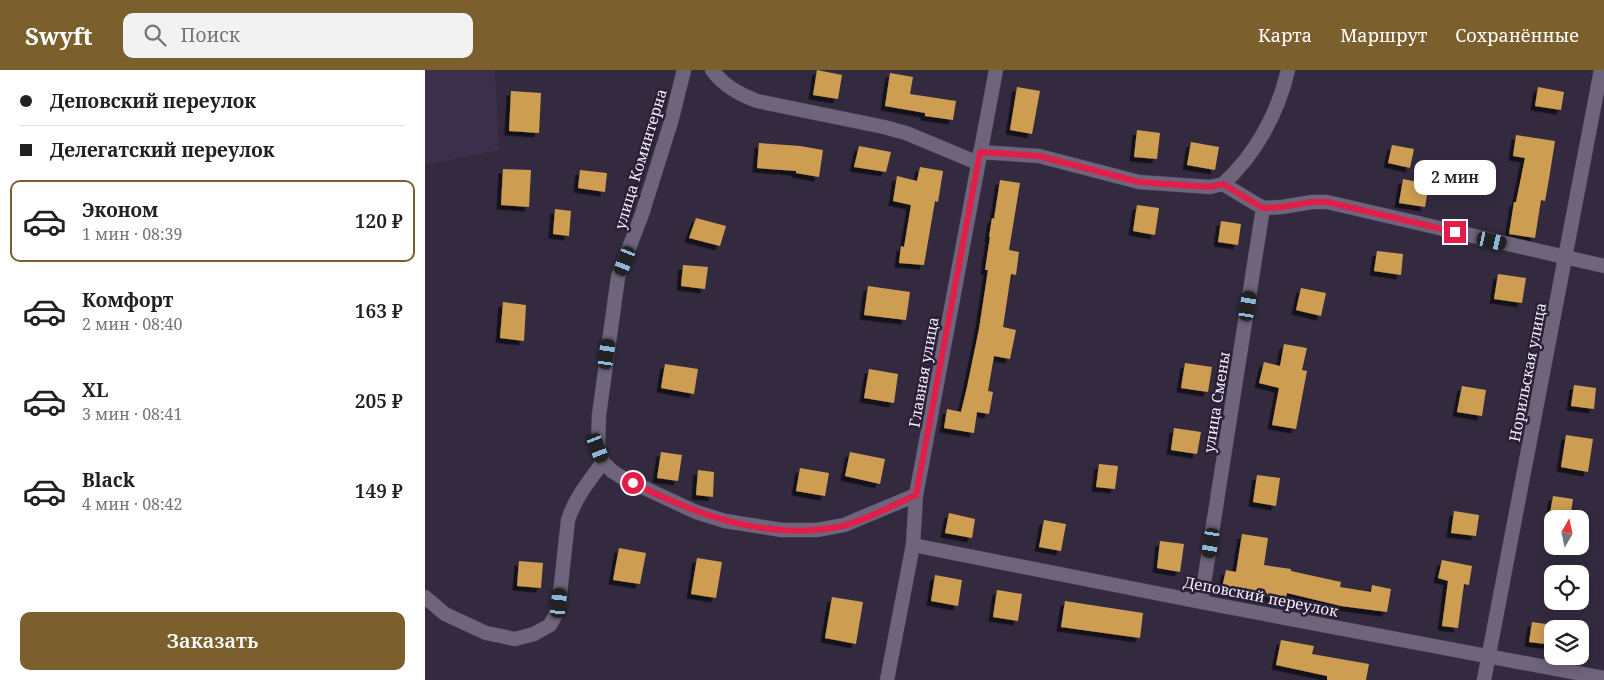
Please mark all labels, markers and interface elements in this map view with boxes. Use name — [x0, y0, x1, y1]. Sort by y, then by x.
search box — [123, 13, 473, 58]
text: Swyft — [25, 19, 93, 52]
icon: search — [141, 21, 169, 49]
text: Поиск — [181, 22, 240, 48]
text: Карта — [1258, 23, 1312, 47]
text: Маршрут — [1340, 23, 1427, 47]
text: Сохранённые — [1455, 23, 1579, 47]
street label: улица Коминтерна — [609, 86, 671, 232]
text: Деповский переулок — [50, 88, 256, 114]
text: Делегатский переулок — [50, 137, 274, 163]
callout: 2 мин — [1414, 160, 1496, 194]
text: 2 мин — [1431, 166, 1479, 188]
text: Эконом — [82, 197, 158, 223]
icon: car — [22, 199, 67, 244]
text: 120 ₽ — [355, 208, 403, 234]
route end — [1444, 221, 1466, 243]
text: 1 мин · 08:39 — [82, 223, 183, 245]
car — [1475, 230, 1508, 252]
car — [612, 244, 637, 278]
text: Комфорт — [82, 287, 173, 313]
icon: car — [22, 289, 67, 334]
car — [1238, 290, 1257, 322]
text: 163 ₽ — [355, 298, 403, 324]
street label: Норильская улица — [1504, 301, 1550, 443]
text: 2 мин · 08:40 — [82, 313, 183, 335]
street label: Главная улица — [903, 315, 943, 429]
car — [597, 338, 616, 370]
street label: улица Смены — [1198, 350, 1234, 454]
text: XL — [82, 377, 108, 403]
icon: car — [22, 379, 67, 424]
text: 205 ₽ — [355, 388, 403, 414]
text: 3 мин · 08:41 — [82, 403, 183, 425]
car — [585, 431, 610, 465]
text: Black — [82, 467, 135, 493]
icon: car — [22, 469, 67, 514]
route start — [622, 472, 644, 494]
text: 149 ₽ — [355, 478, 403, 504]
text: 4 мин · 08:42 — [82, 493, 183, 515]
north arrow — [1544, 510, 1589, 555]
map controls — [1544, 510, 1589, 665]
car — [1201, 527, 1220, 559]
button: locate — [1544, 565, 1589, 610]
street label: Деповский переулок — [1182, 571, 1340, 621]
car — [549, 587, 568, 619]
button: Заказать — [20, 612, 405, 670]
button: layers — [1544, 620, 1589, 665]

